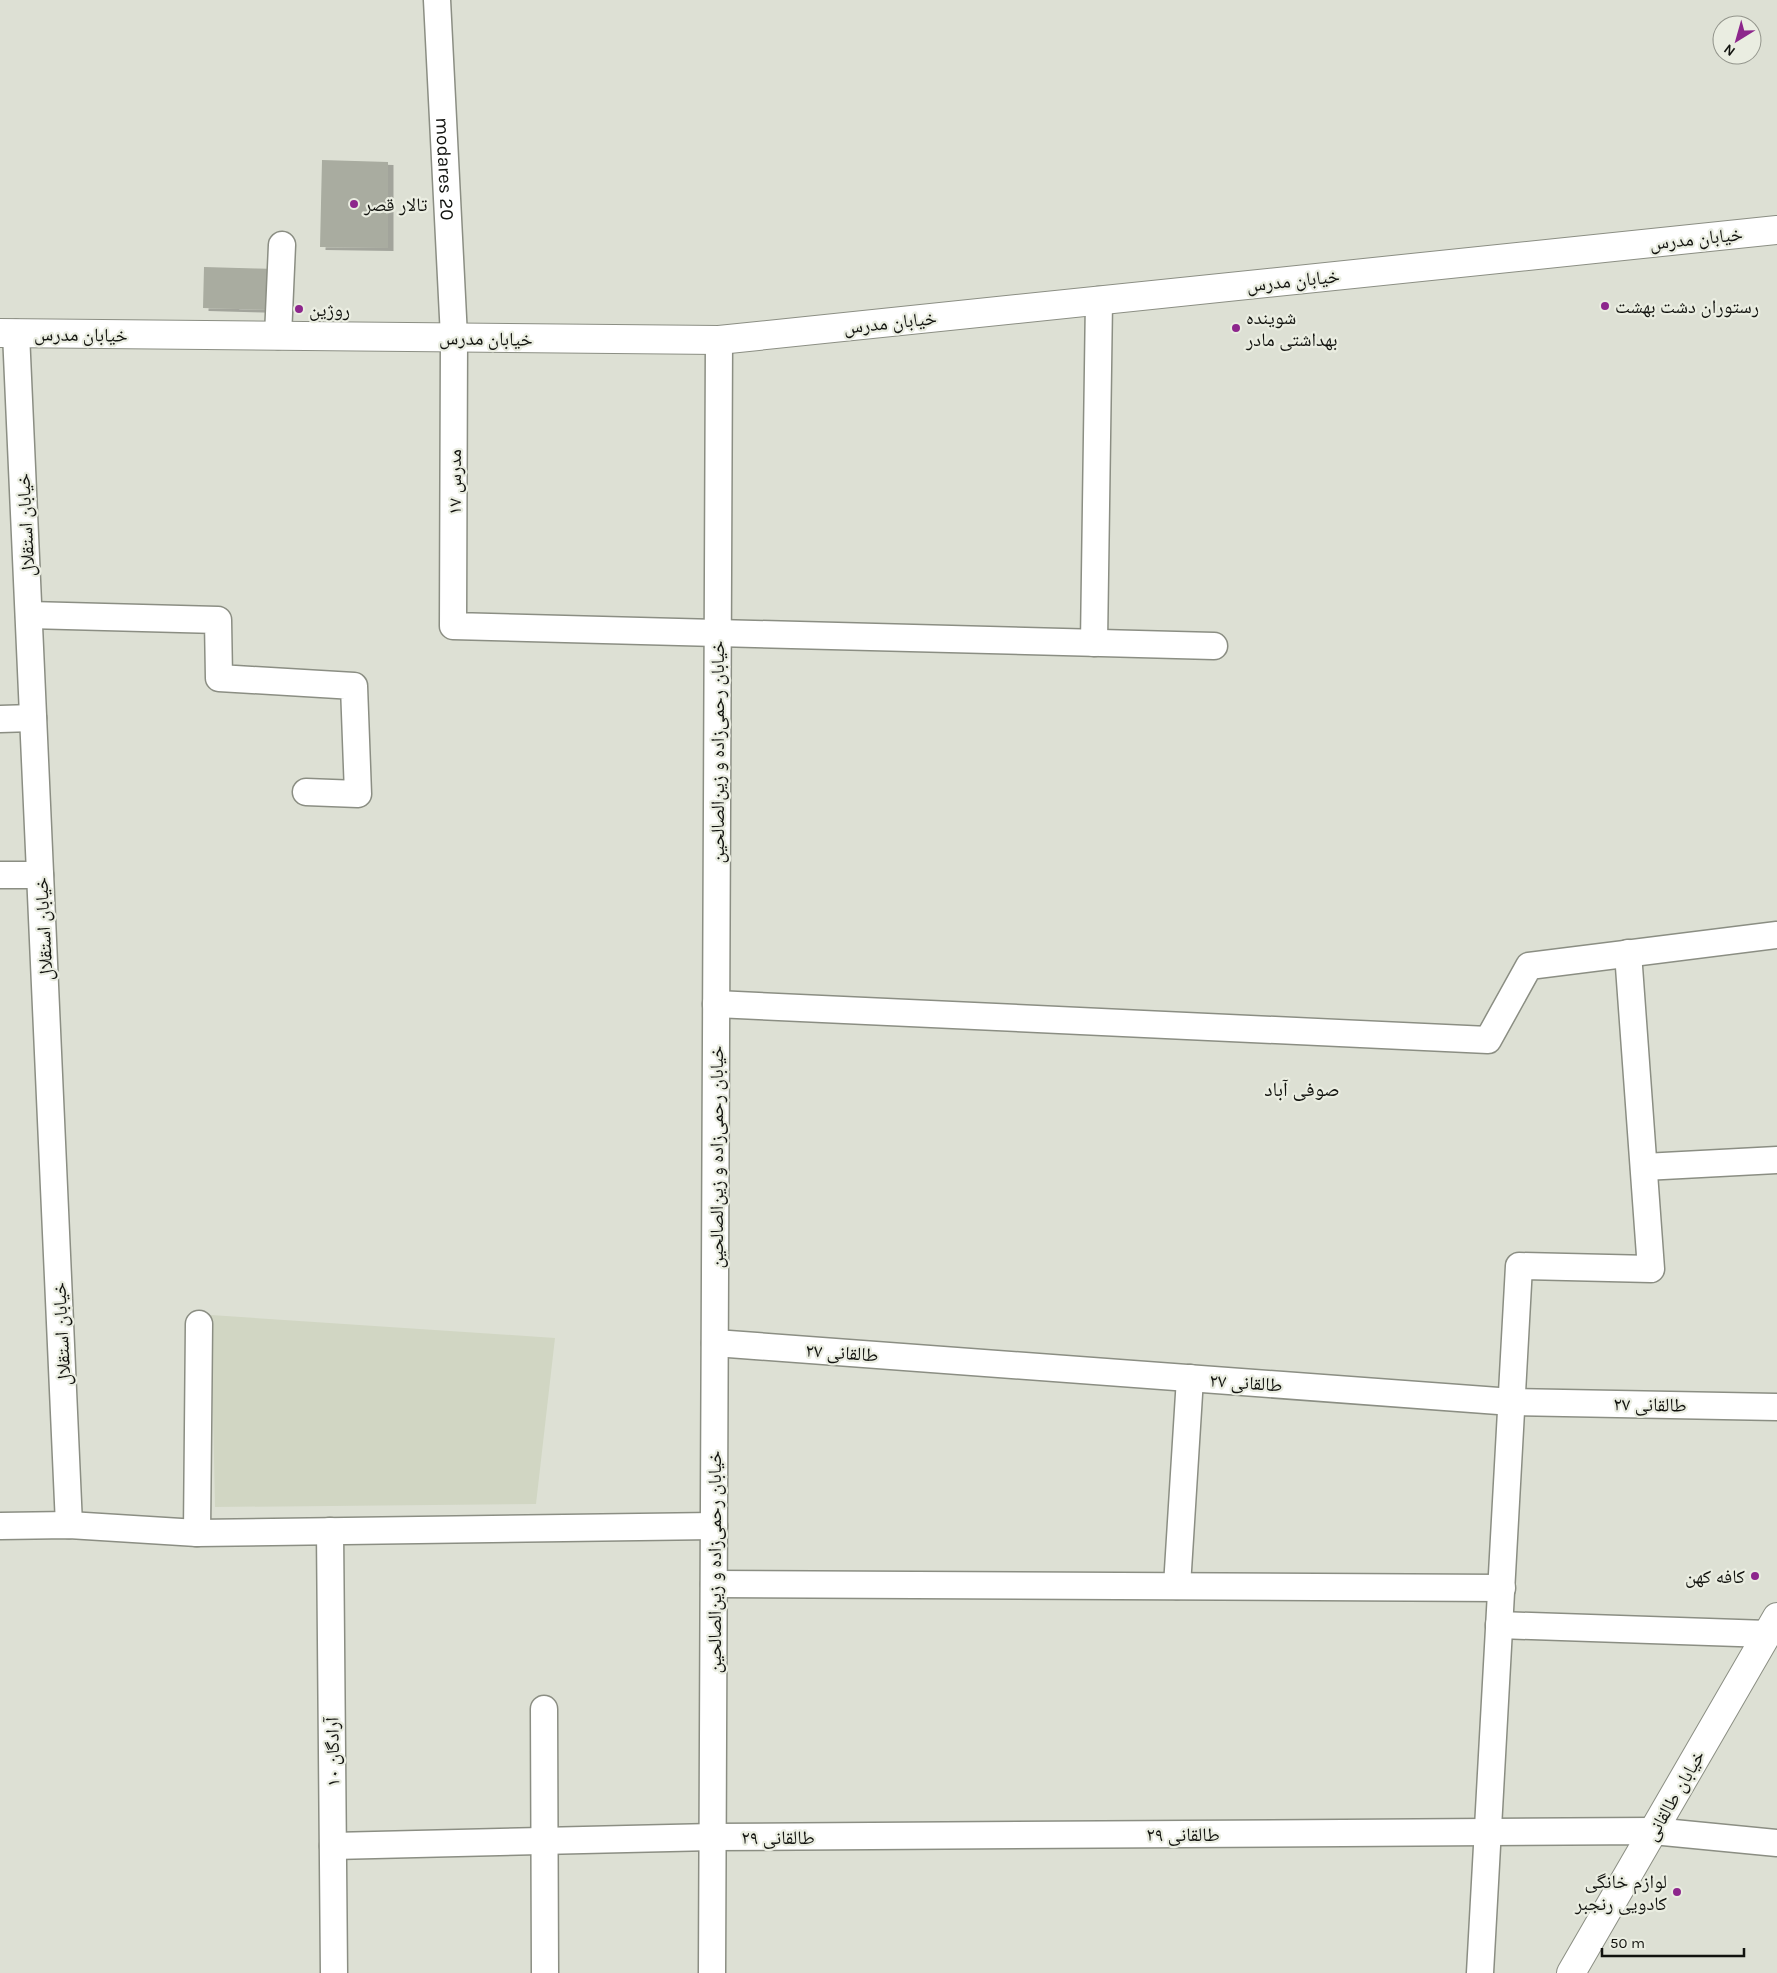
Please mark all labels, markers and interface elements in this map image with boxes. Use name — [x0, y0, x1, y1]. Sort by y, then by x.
north arrow — [1712, 15, 1762, 65]
text: N — [1720, 40, 1739, 60]
street label: modares 20 — [431, 117, 458, 221]
place label: تالار قصر — [363, 194, 428, 216]
marker: تالار قصر — [348, 198, 360, 210]
street label: خیابان مدرس — [1648, 223, 1744, 255]
street label: خیابان مدرس — [1245, 265, 1341, 297]
place label: رستوران دشت بهشت — [1615, 296, 1759, 318]
place label: روژین — [309, 299, 350, 321]
marker: رستوران دشت بهشت — [1599, 300, 1611, 312]
marker: روژین — [293, 303, 305, 315]
street label: خیابان مدرس — [842, 307, 938, 339]
place label: شوینده بهداشتی مادر — [1245, 307, 1338, 351]
marker: شوینده بهداشتی مادر — [1230, 322, 1242, 334]
street label: خیابان مدرس — [34, 323, 128, 347]
street label: خیابان مدرس — [439, 327, 533, 351]
street label: مدرس ۱۷ — [444, 449, 466, 515]
street label: خیابان استقلال — [12, 473, 40, 577]
street label: خیابان رحمی‌زاده و زین‌الصالحین — [707, 641, 729, 863]
street label: خیابان استقلال — [30, 877, 58, 981]
street label: خیابان رحمی‌زاده و زین‌الصالحین — [706, 1046, 728, 1268]
district label: صوفی آباد — [1264, 1078, 1340, 1101]
street label: خیابان استقلال — [48, 1282, 76, 1386]
street label: طالقانی ۲۷ — [805, 1339, 879, 1367]
street label: طالقانی ۲۷ — [1209, 1369, 1283, 1397]
street label: طالقانی ۲۷ — [1613, 1393, 1687, 1417]
street label: خیابان رحمی‌زاده و زین‌الصالحین — [704, 1451, 726, 1673]
place label: کافه کهن — [1685, 1566, 1745, 1588]
marker: کافه کهن — [1749, 1570, 1761, 1582]
street label: آرادگان ۱۰ — [321, 1716, 345, 1787]
street label: خیابان طالقانی — [1640, 1746, 1710, 1845]
street label: طالقانی ۲۹ — [1146, 1824, 1220, 1846]
street label: طالقانی ۲۹ — [741, 1827, 815, 1849]
place label: لوازم خانگی کادویی رنجبر — [1574, 1871, 1667, 1915]
marker: لوازم خانگی کادویی رنجبر — [1671, 1886, 1683, 1898]
scale bar — [1602, 1926, 1744, 1958]
text: 50 m — [1610, 1934, 1645, 1952]

